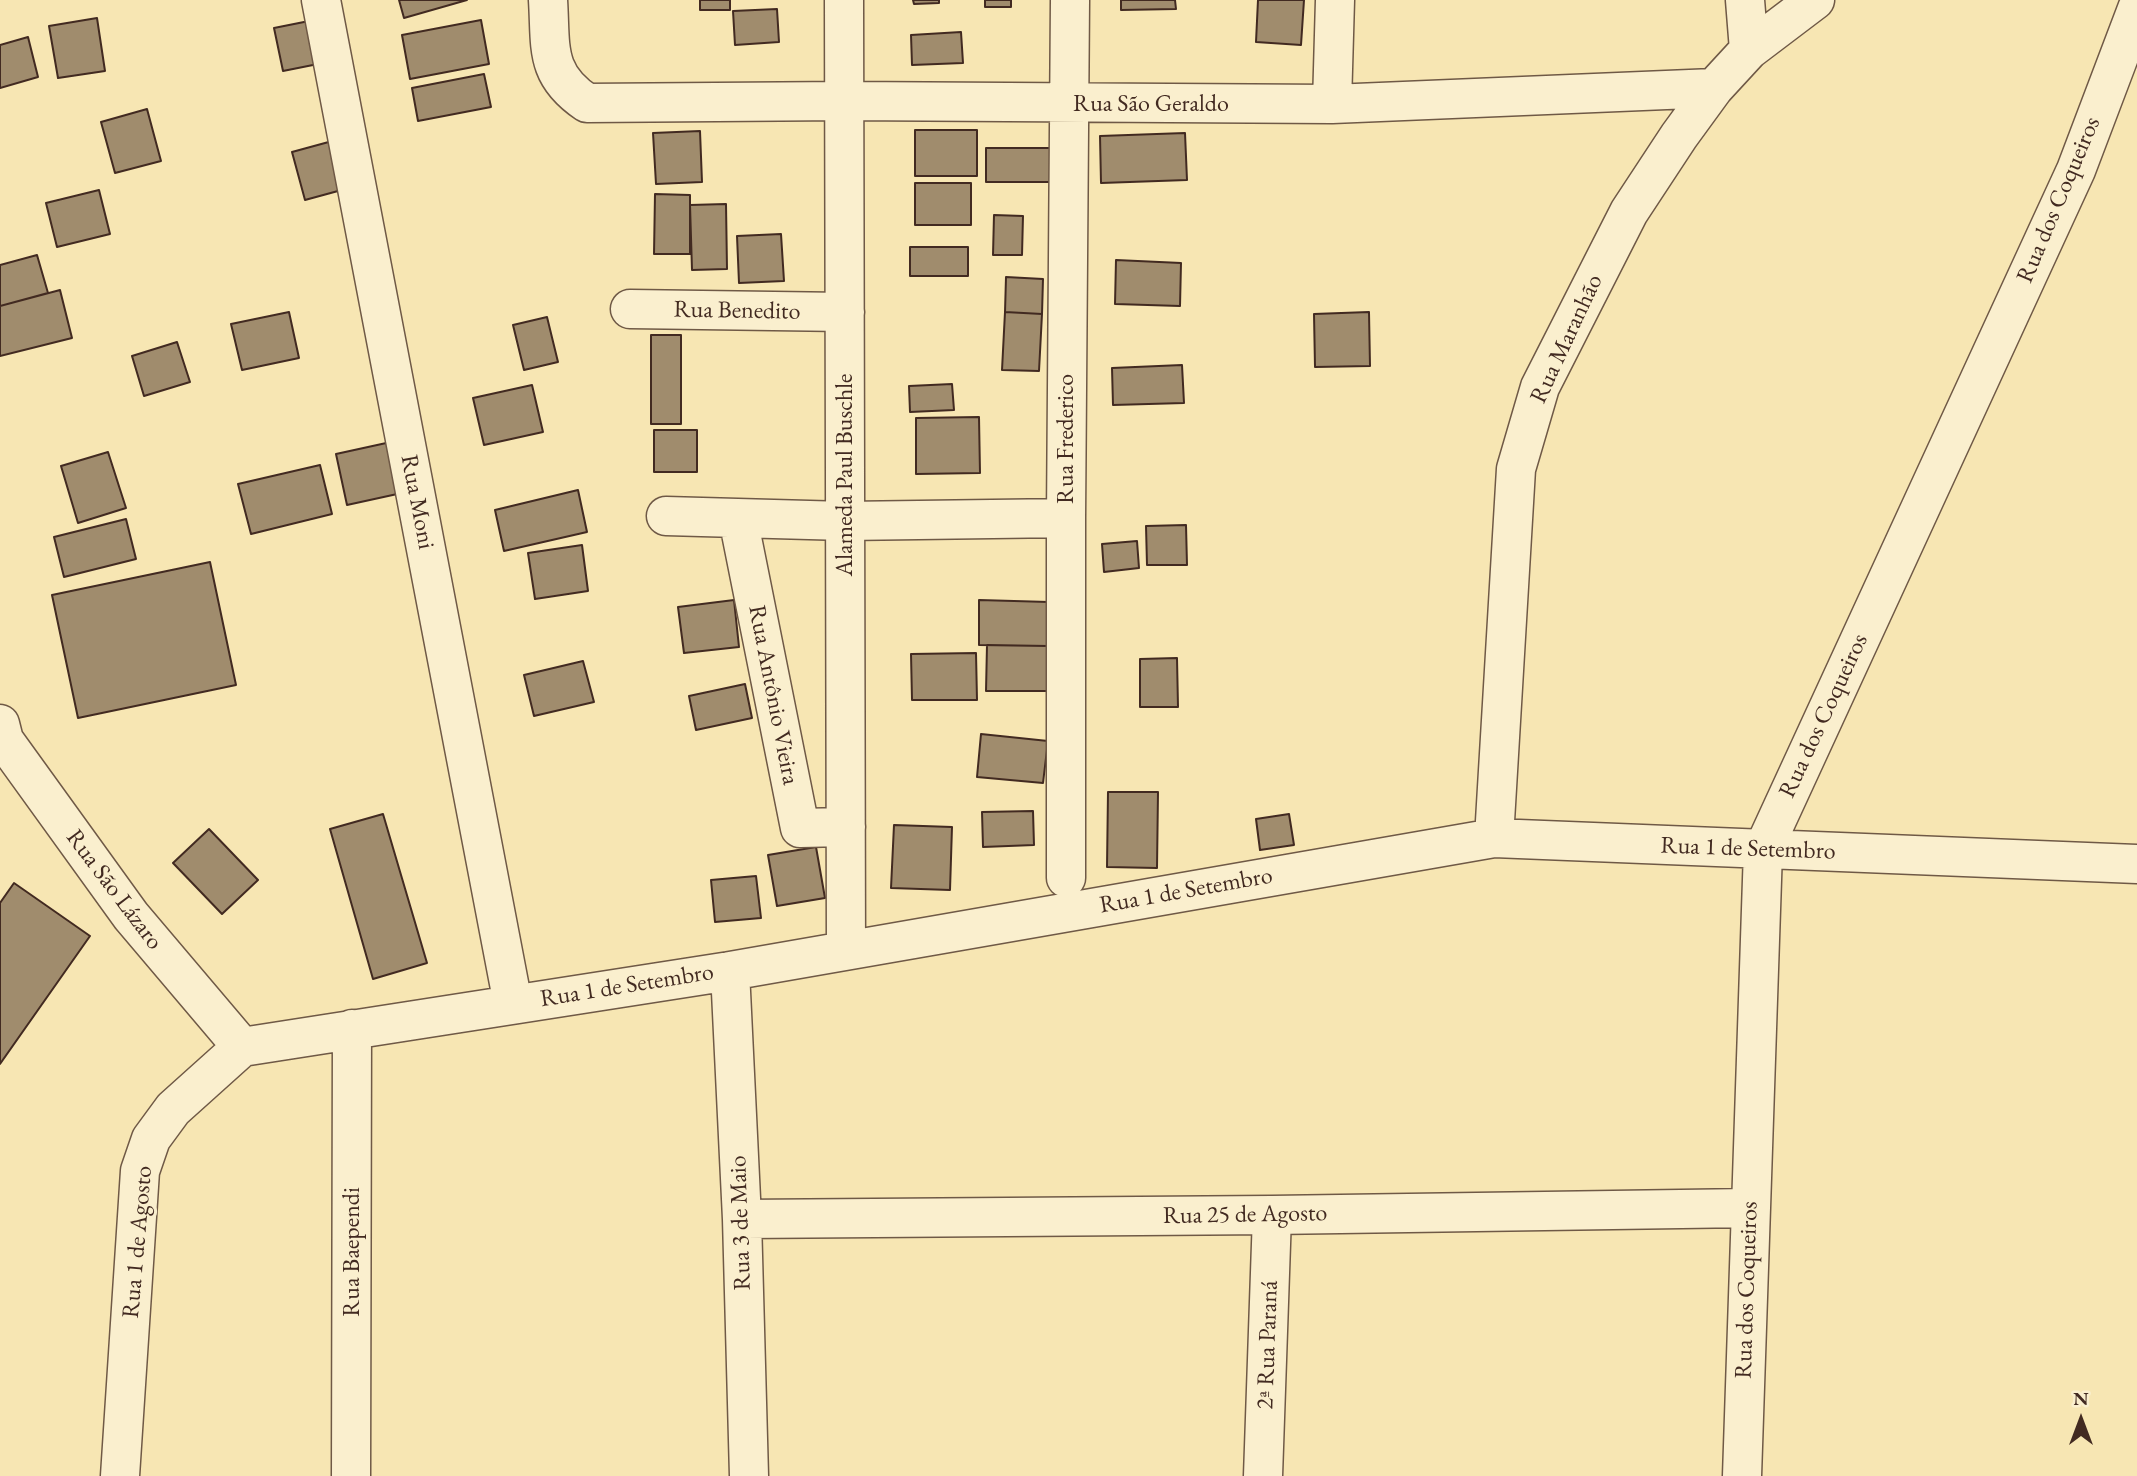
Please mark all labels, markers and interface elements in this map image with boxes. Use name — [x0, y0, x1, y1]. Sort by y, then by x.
street label: Rua São Geraldo — [1073, 90, 1229, 118]
street label: Rua dos Coqueiros — [2011, 113, 2107, 287]
street label: Rua Maranhão — [1525, 270, 1609, 408]
street label: Rua Benedito — [673, 295, 801, 327]
street label: Alameda Paul Buschle — [831, 374, 859, 576]
street label: Rua Frederico — [1052, 374, 1080, 504]
street label: Rua Moni — [394, 452, 440, 552]
street label: Rua Antônio Vieira — [741, 603, 805, 787]
street label: Rua dos Coqueiros — [1773, 629, 1875, 803]
street label: Rua São Lázaro — [59, 824, 169, 956]
street label: Rua 1 de Setembro — [1660, 832, 1836, 866]
street label: Rua 1 de Setembro — [1097, 862, 1275, 920]
street label: Rua 1 de Setembro — [538, 958, 716, 1014]
street label: Rua 3 de Maio — [724, 1155, 758, 1291]
street label: Rua 1 de Agosto — [117, 1165, 159, 1319]
street label: Rua Baependi — [338, 1187, 366, 1317]
street label: Rua 25 de Agosto — [1163, 1199, 1327, 1231]
street label: Rua dos Coqueiros — [1730, 1201, 1764, 1379]
street label: 2ª Rua Paraná — [1251, 1280, 1285, 1410]
north arrow — [2046, 1385, 2116, 1455]
text: N — [2073, 1386, 2089, 1411]

